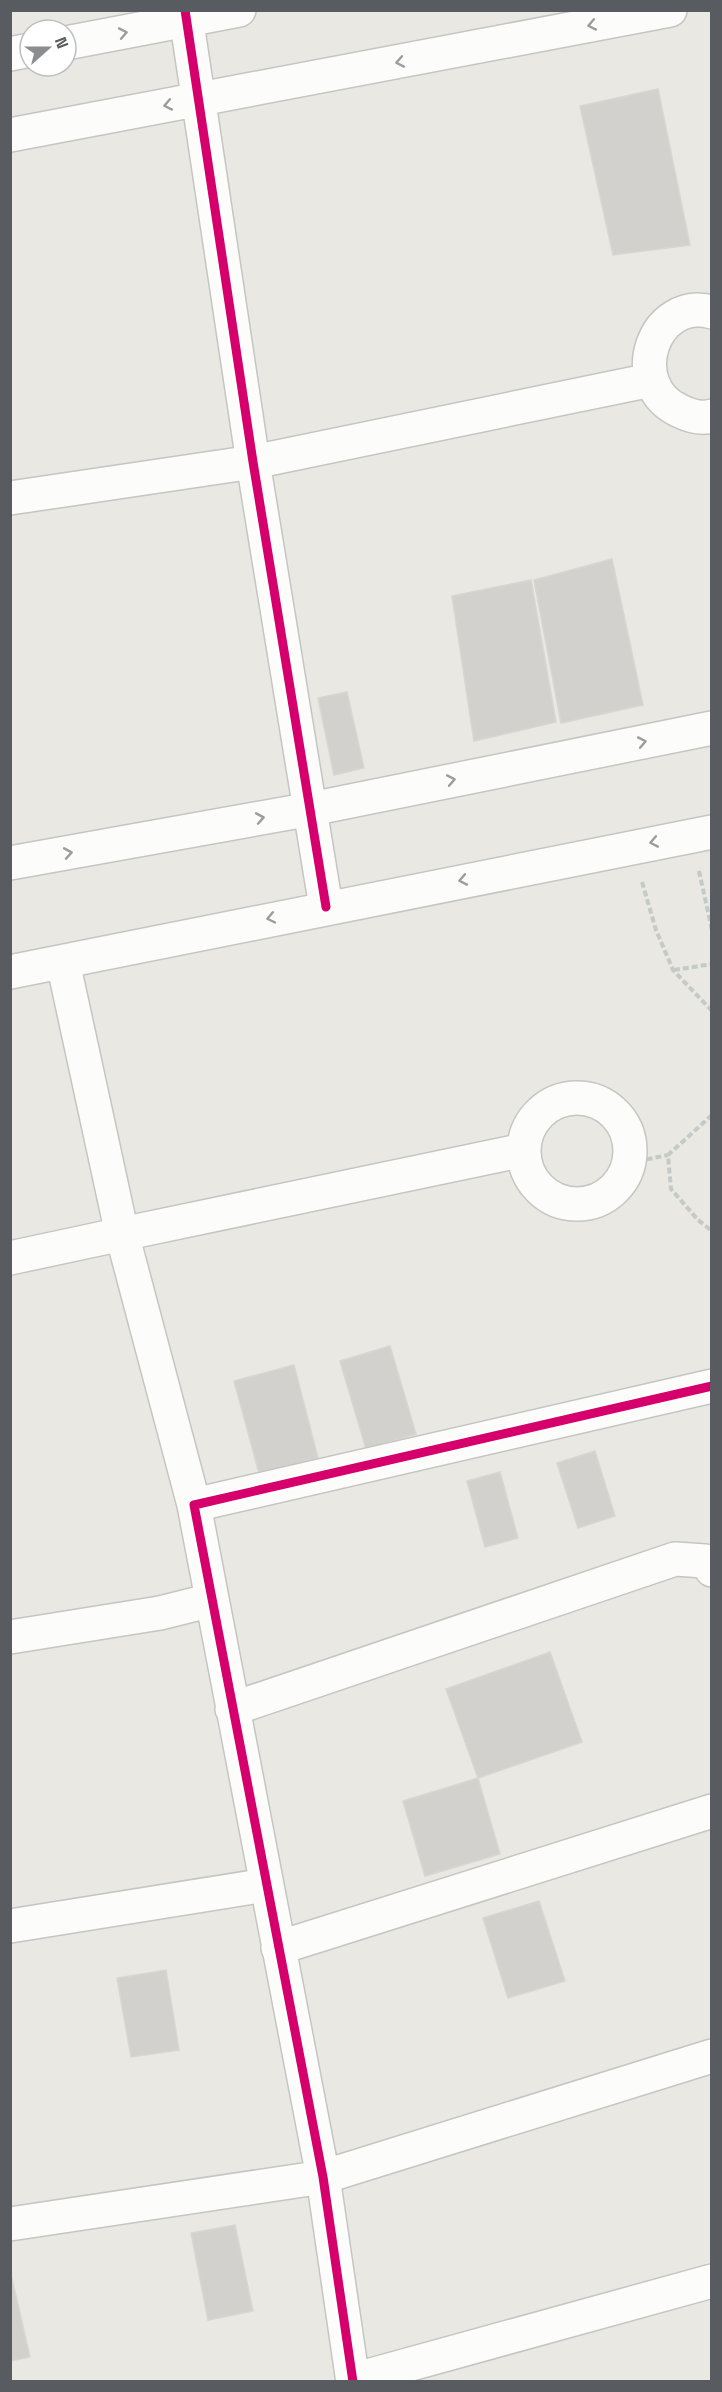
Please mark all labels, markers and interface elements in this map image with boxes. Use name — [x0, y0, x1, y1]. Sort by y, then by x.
north arrow — [18, 18, 78, 78]
one-way arrow — [587, 18, 597, 31]
one-way arrow — [118, 27, 128, 40]
text: N — [50, 34, 73, 52]
one-way arrow — [396, 55, 405, 67]
one-way arrow — [163, 98, 173, 111]
one-way arrow — [637, 736, 647, 749]
one-way arrow — [446, 774, 456, 787]
one-way arrow — [255, 812, 265, 825]
one-way arrow — [649, 836, 659, 848]
one-way arrow — [63, 847, 73, 860]
one-way arrow — [458, 873, 468, 886]
one-way arrow — [267, 911, 277, 924]

